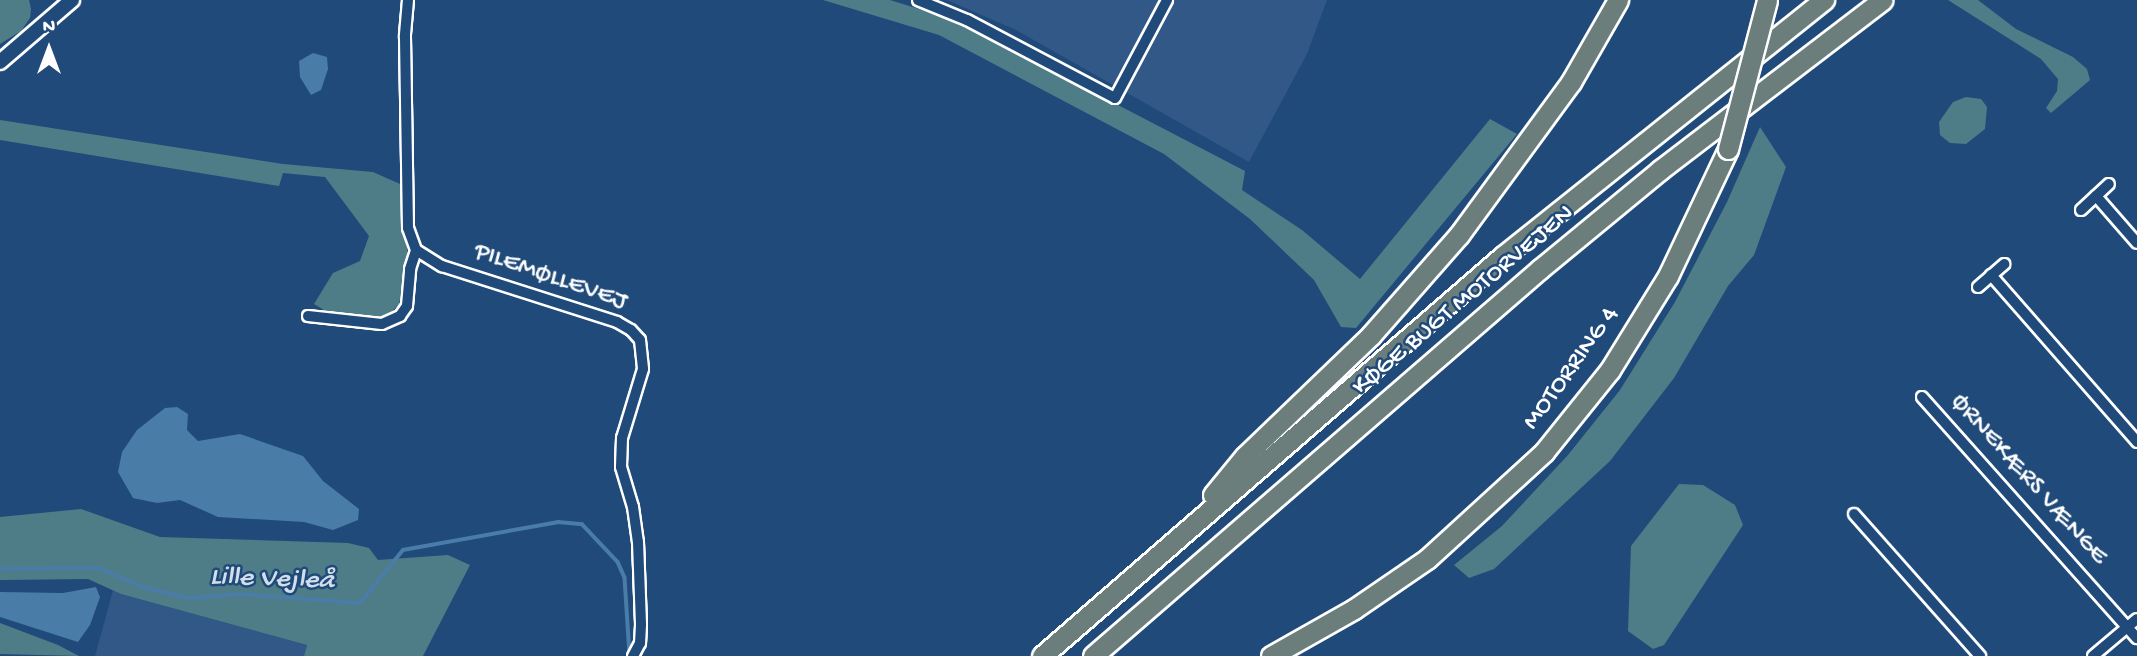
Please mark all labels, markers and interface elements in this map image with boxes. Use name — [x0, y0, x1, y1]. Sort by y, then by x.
north arrow — [14, 14, 84, 84]
text: N — [43, 16, 55, 39]
street label: KØGE BUGT MOTORVEJEN — [1347, 199, 1581, 403]
street label: PILEMØLLEVEJ — [469, 237, 631, 319]
street label: MOTORRING 4 — [1517, 301, 1627, 437]
street label: ØRNEKÆRS VÆNGE — [1943, 388, 2113, 572]
water label: Lille Vejleå — [209, 561, 335, 599]

